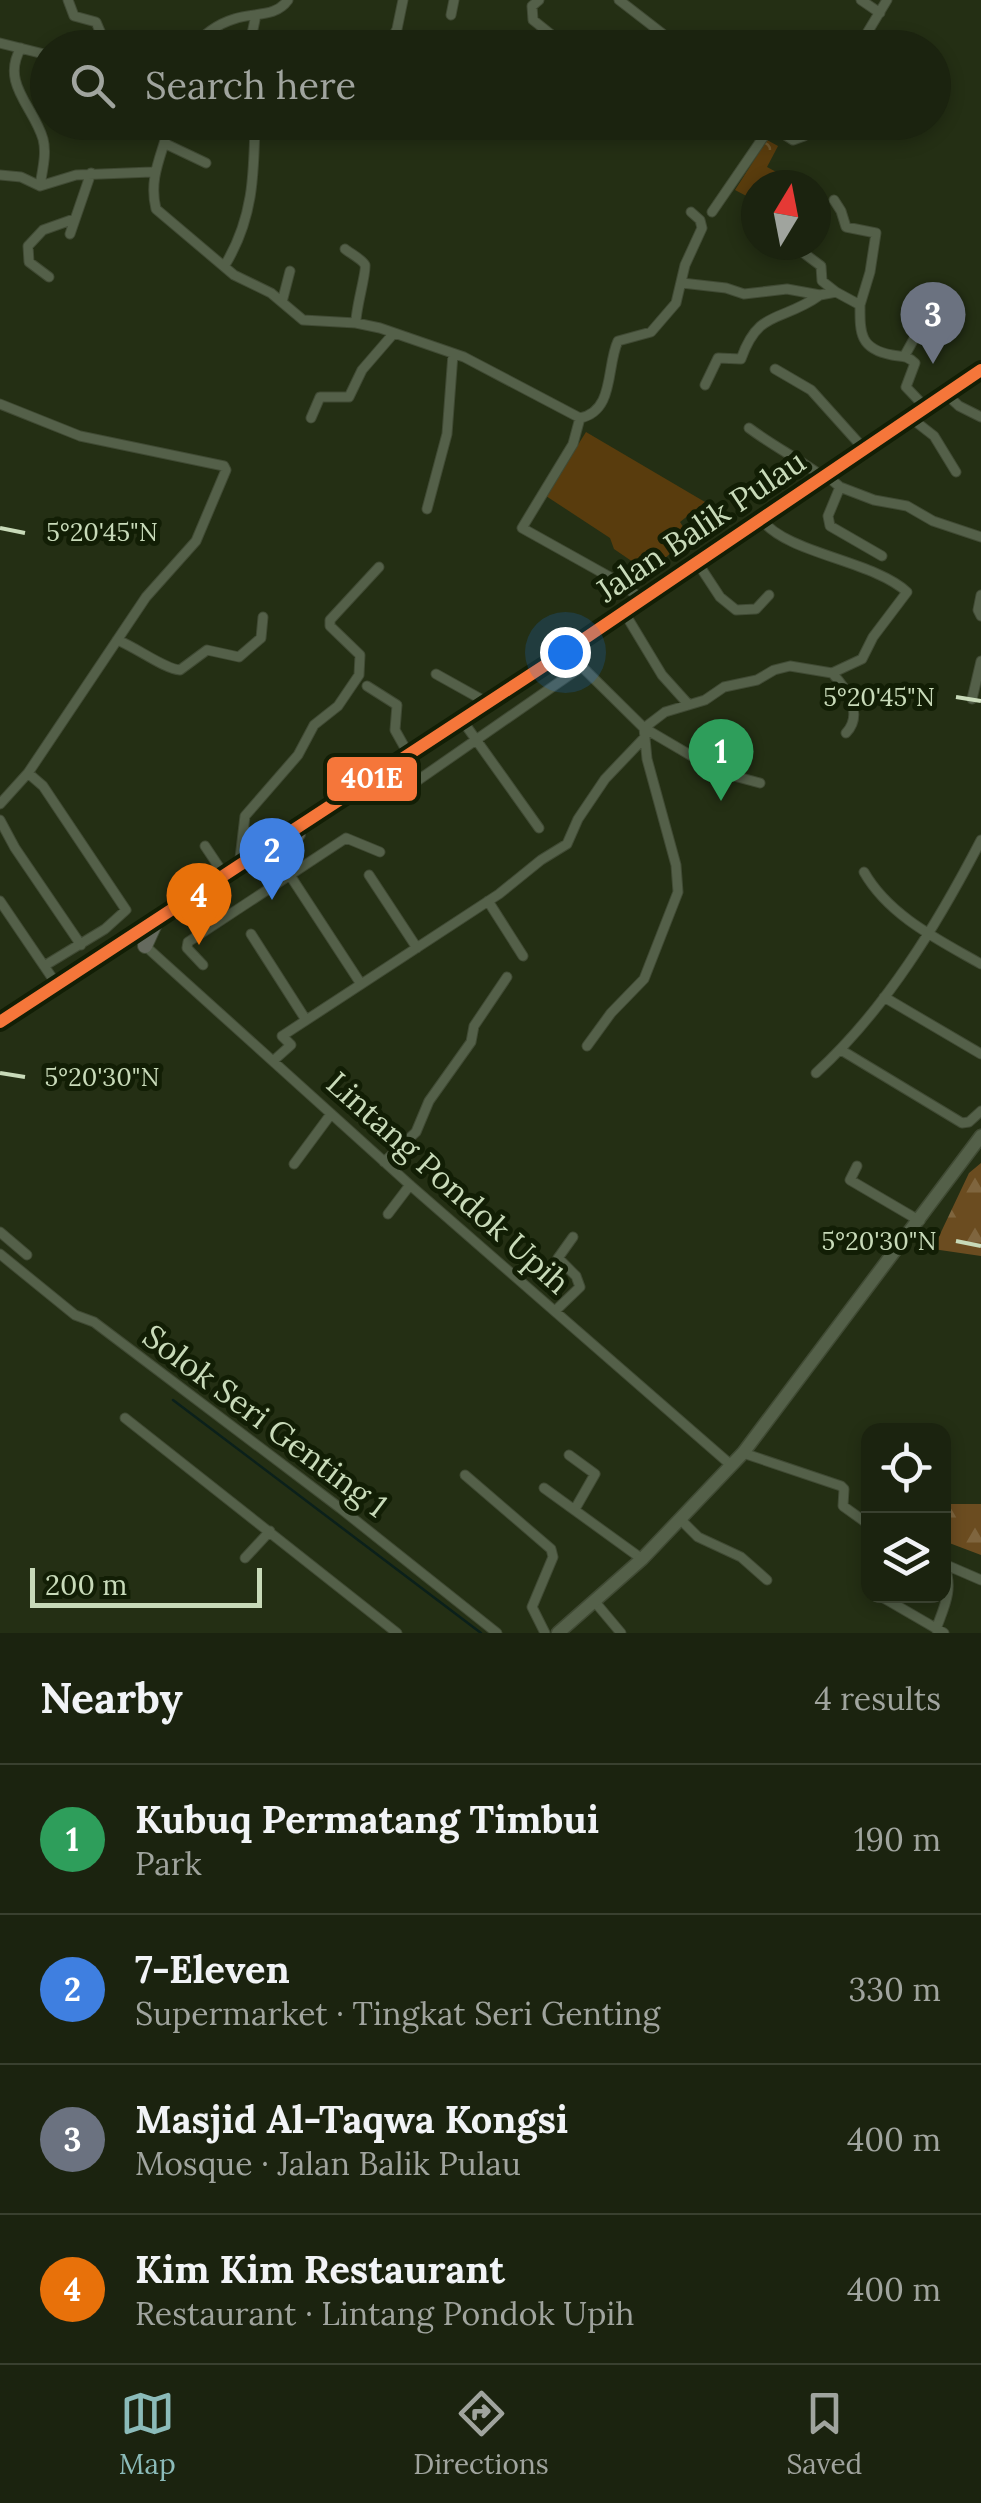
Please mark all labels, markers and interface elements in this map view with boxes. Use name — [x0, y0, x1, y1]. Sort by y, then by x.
search box — [30, 30, 951, 140]
icon: search — [65, 58, 120, 113]
text: Search here — [145, 61, 356, 109]
north arrow — [741, 170, 831, 260]
pin: 3 — [900, 282, 966, 364]
street label: Jalan Balik Pulau — [588, 441, 813, 611]
text: 5°20'45"N — [46, 516, 158, 548]
your location — [540, 627, 591, 678]
text: 5°20'45"N — [823, 681, 935, 713]
pin: 1 — [688, 718, 754, 801]
line badge: 401E — [325, 755, 419, 803]
text: 401E — [341, 760, 403, 796]
pin: 2 — [240, 818, 304, 900]
pin: 4 — [166, 862, 232, 945]
text: 5°20'30"N — [44, 1061, 160, 1093]
street label: Lintang Pondok Upih — [318, 1063, 578, 1303]
text: 5°20'30"N — [821, 1225, 937, 1257]
street label: Solok Seri Genting 1 — [135, 1315, 396, 1526]
map controls — [861, 1423, 951, 1603]
button: locate — [861, 1423, 951, 1513]
button: layers — [861, 1513, 951, 1603]
scale bar — [30, 1563, 262, 1608]
text: 200 m — [45, 1567, 127, 1603]
text: Nearby — [40, 1671, 183, 1725]
text: 4 results — [814, 1678, 941, 1719]
text: Kubuq Permatang Timbui — [135, 1795, 599, 1843]
text: 1 — [66, 1819, 79, 1860]
text: 190 m — [854, 1819, 941, 1860]
text: Park — [135, 1843, 202, 1884]
text: 7-Eleven — [135, 1945, 290, 1993]
text: 2 — [64, 1969, 81, 2010]
text: 330 m — [848, 1969, 941, 2010]
text: Supermarket · Tingkat Seri Genting — [135, 1993, 660, 2034]
text: Masjid Al-Taqwa Kongsi — [135, 2095, 568, 2143]
text: 3 — [64, 2119, 81, 2160]
text: 400 m — [847, 2119, 941, 2160]
text: Mosque · Jalan Balik Pulau — [135, 2143, 521, 2184]
text: Kim Kim Restaurant — [135, 2245, 505, 2293]
text: 4 — [64, 2269, 81, 2310]
text: 400 m — [847, 2269, 941, 2310]
text: Restaurant · Lintang Pondok Upih — [135, 2293, 634, 2334]
tab: Map — [119, 2386, 176, 2482]
tab: Directions — [413, 2386, 549, 2482]
tab: Saved — [786, 2386, 862, 2482]

